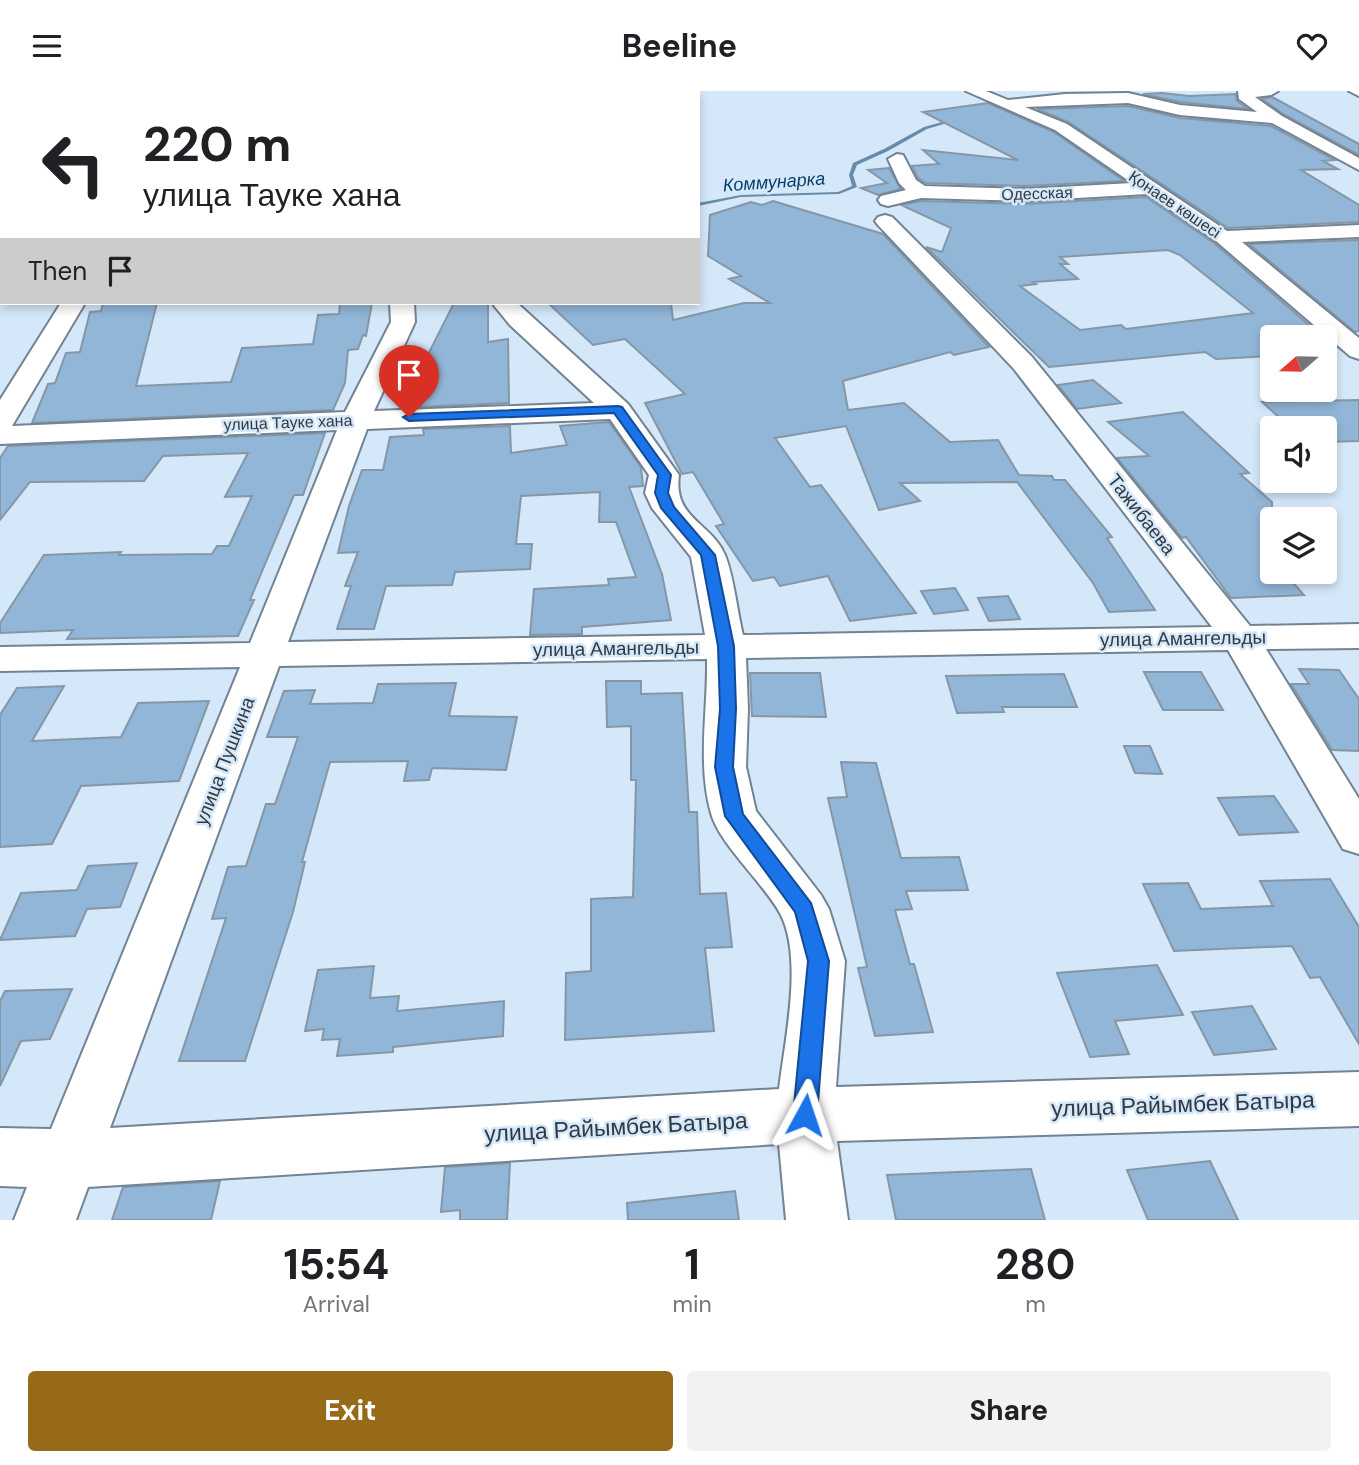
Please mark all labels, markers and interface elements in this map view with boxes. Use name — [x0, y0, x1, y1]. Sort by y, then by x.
text: Beeline — [622, 25, 737, 67]
icon: menu — [28, 27, 66, 65]
icon: heart — [1293, 27, 1331, 65]
text: 220 m — [143, 112, 291, 176]
icon: left — [28, 119, 119, 210]
water label: Коммунарка — [722, 166, 826, 198]
street label: Қонаев көшесі — [1125, 166, 1225, 243]
text: улица Тауке хана — [143, 174, 401, 216]
street label: Одесская — [1001, 182, 1073, 205]
icon: arrive — [101, 252, 139, 290]
text: Then — [28, 254, 87, 288]
north arrow — [1260, 325, 1337, 403]
map controls — [1260, 325, 1337, 584]
pin — [379, 345, 439, 417]
icon: arrive — [390, 356, 428, 394]
street label: улица Тауке хана — [223, 410, 353, 435]
button: sound — [1260, 416, 1337, 493]
street label: Тажибаева — [1102, 469, 1181, 560]
button: layers — [1260, 507, 1337, 584]
street label: улица Амангельды — [1100, 625, 1266, 652]
street label: улица Амангельды — [533, 635, 699, 662]
street label: улица Пушкина — [188, 693, 261, 829]
position arrow — [768, 1078, 842, 1152]
street label: улица Райымбек Батыра — [1051, 1084, 1315, 1124]
street label: улица Райымбек Батыра — [484, 1105, 749, 1149]
text: 15:54 — [284, 1237, 389, 1292]
text: 1 — [685, 1237, 700, 1292]
text: 280 — [995, 1237, 1075, 1292]
text: Arrival — [303, 1289, 370, 1319]
text: min — [673, 1289, 712, 1319]
text: m — [1025, 1289, 1046, 1319]
button: Exit — [28, 1371, 673, 1451]
button: Share — [687, 1371, 1331, 1451]

